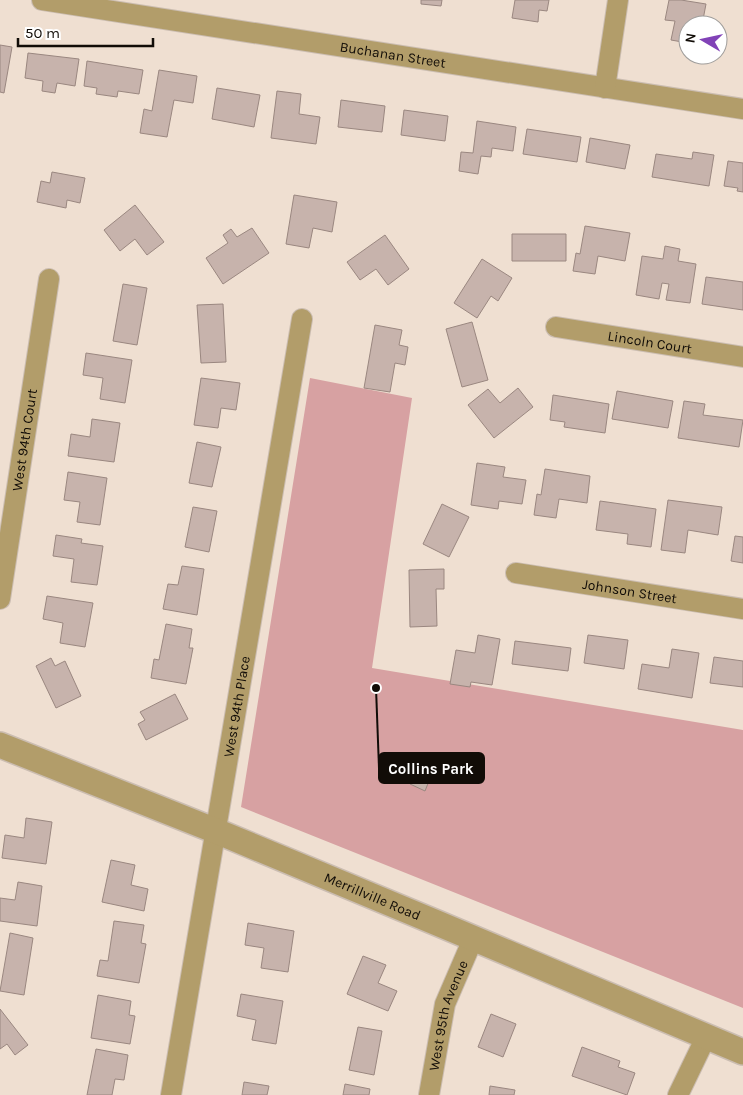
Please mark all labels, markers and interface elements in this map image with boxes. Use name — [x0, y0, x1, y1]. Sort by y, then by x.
scale bar — [18, 15, 152, 47]
north arrow — [678, 15, 728, 65]
text: 50 m — [25, 24, 60, 42]
text: N — [681, 32, 700, 44]
street label: Buchanan Street — [339, 38, 447, 72]
street label: Lincoln Court — [606, 327, 693, 358]
street label: West 94th Court — [9, 388, 41, 492]
street label: Johnson Street — [581, 576, 678, 607]
street label: West 94th Place — [220, 655, 254, 758]
callout: Collins Park — [379, 753, 484, 783]
text: Collins Park — [388, 760, 474, 778]
street label: Merrillville Road — [321, 869, 423, 924]
street label: West 95th Avenue — [425, 958, 472, 1072]

